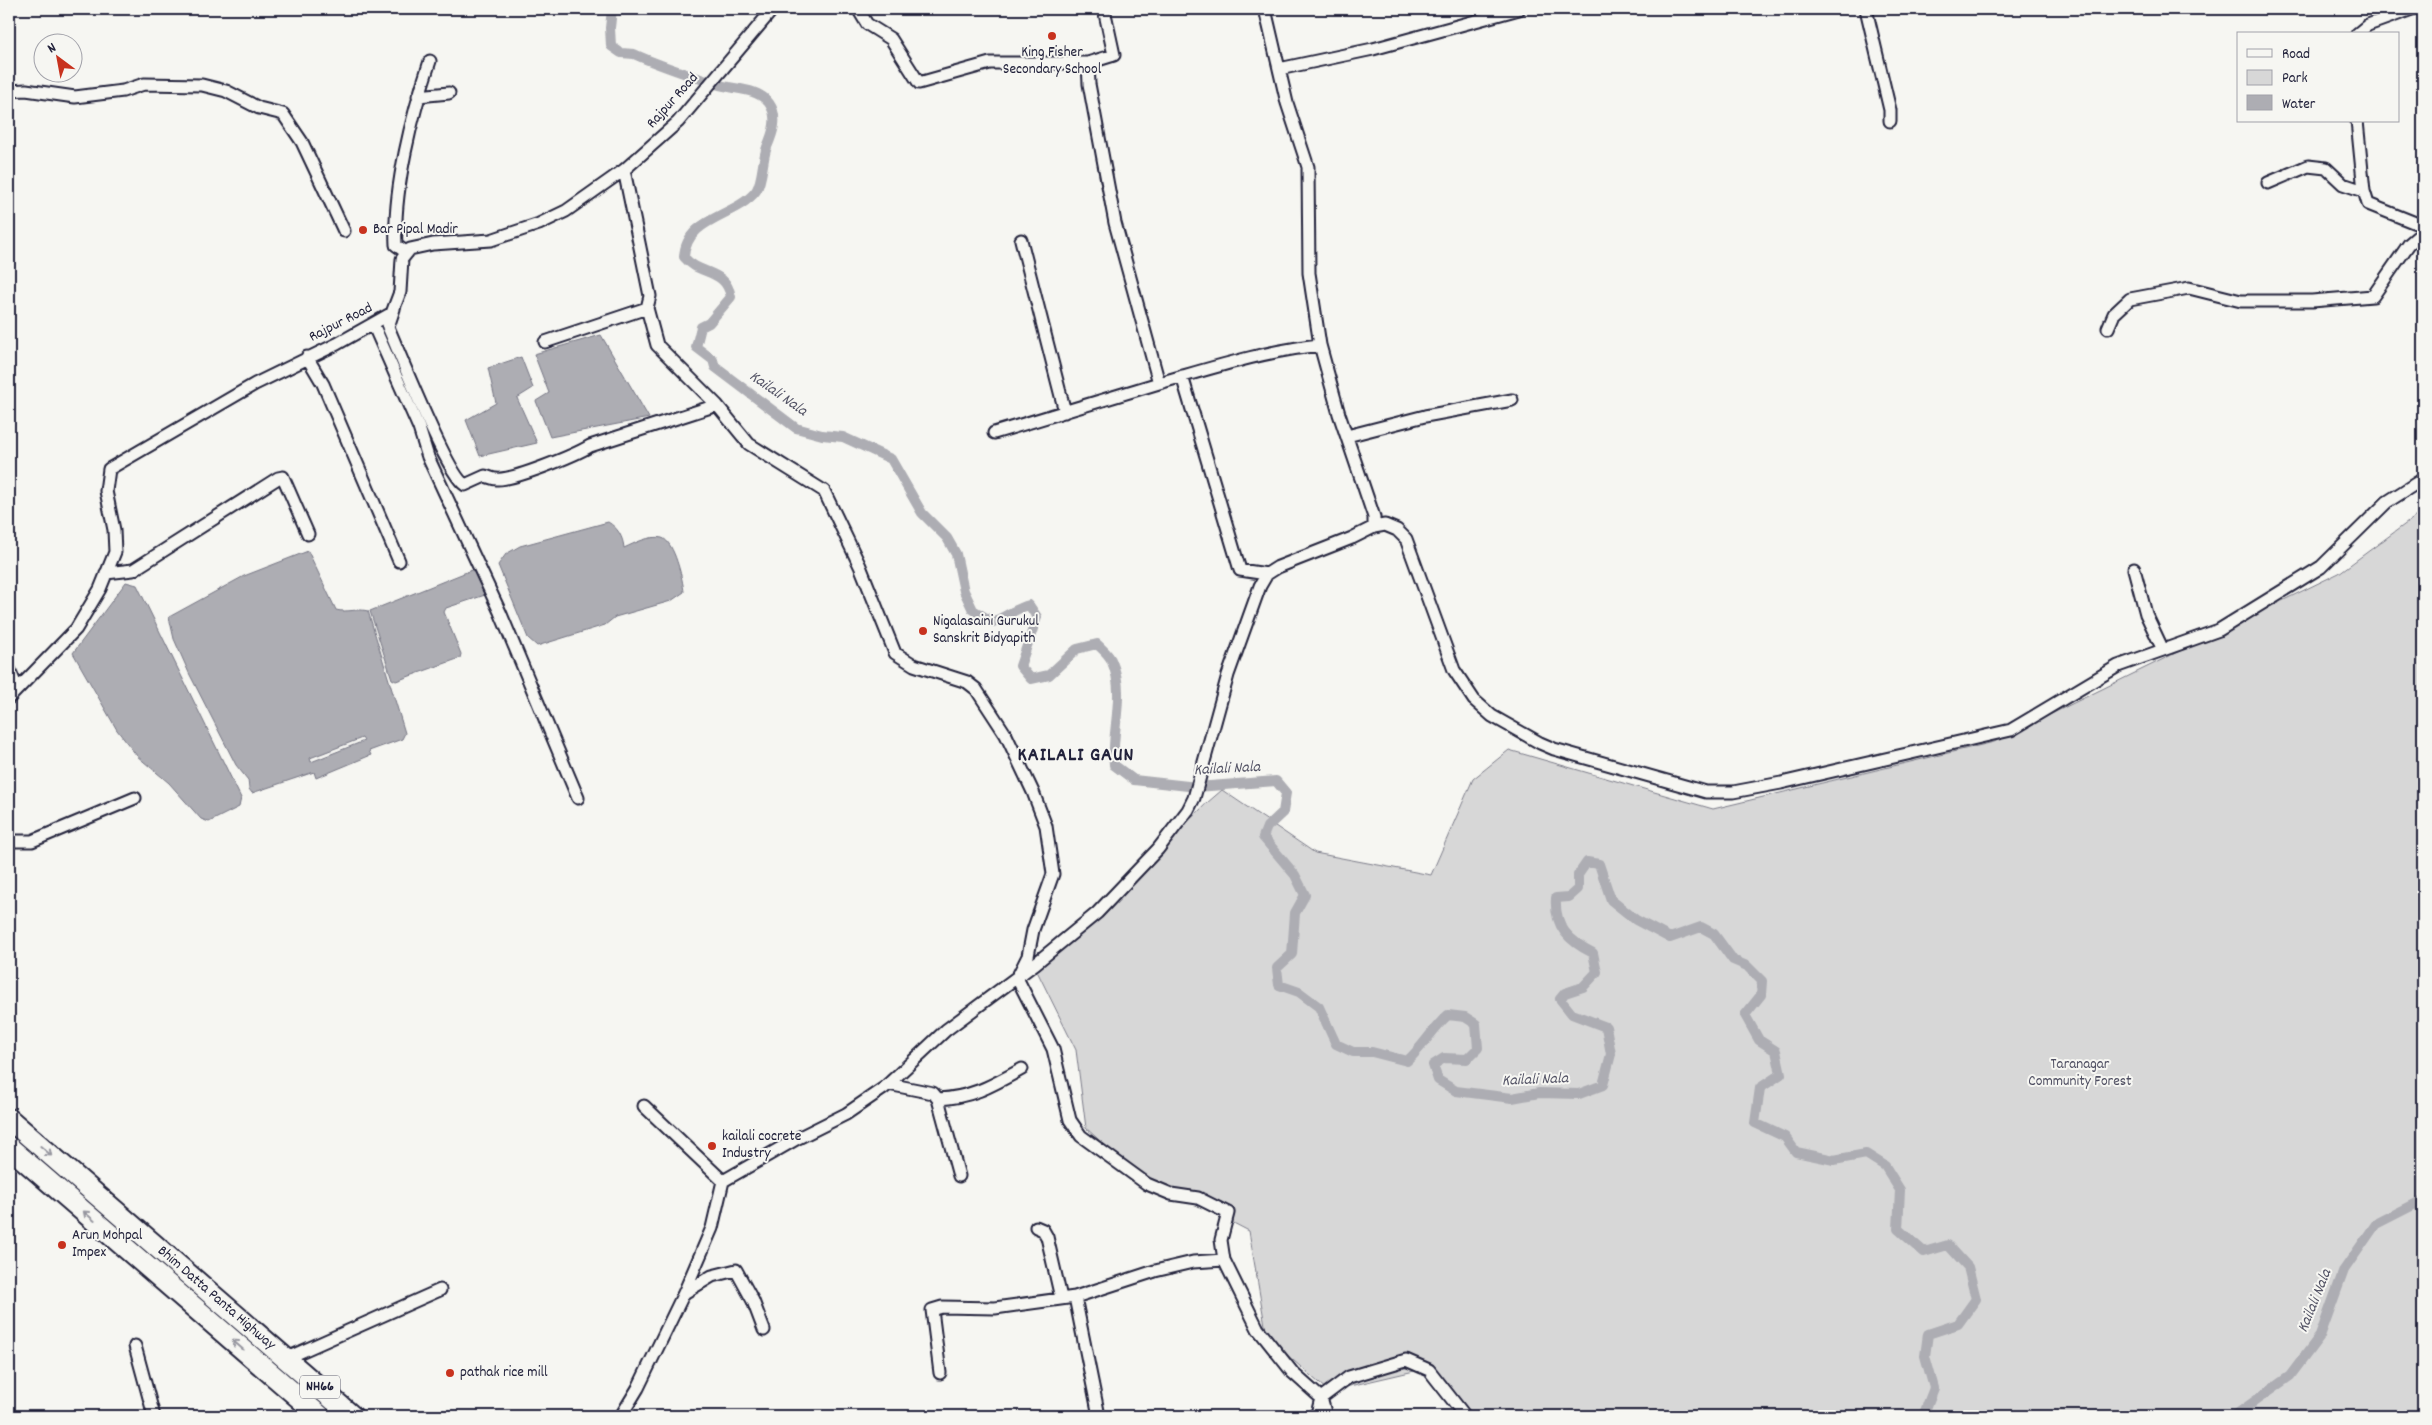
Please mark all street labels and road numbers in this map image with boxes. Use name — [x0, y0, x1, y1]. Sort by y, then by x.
street label: Rajpur Road — [642, 68, 704, 134]
street label: Rajpur Road — [305, 298, 377, 348]
street label: Bhim Datta Panta Highway — [152, 1241, 281, 1357]
road number: NH66 — [300, 1375, 340, 1398]

